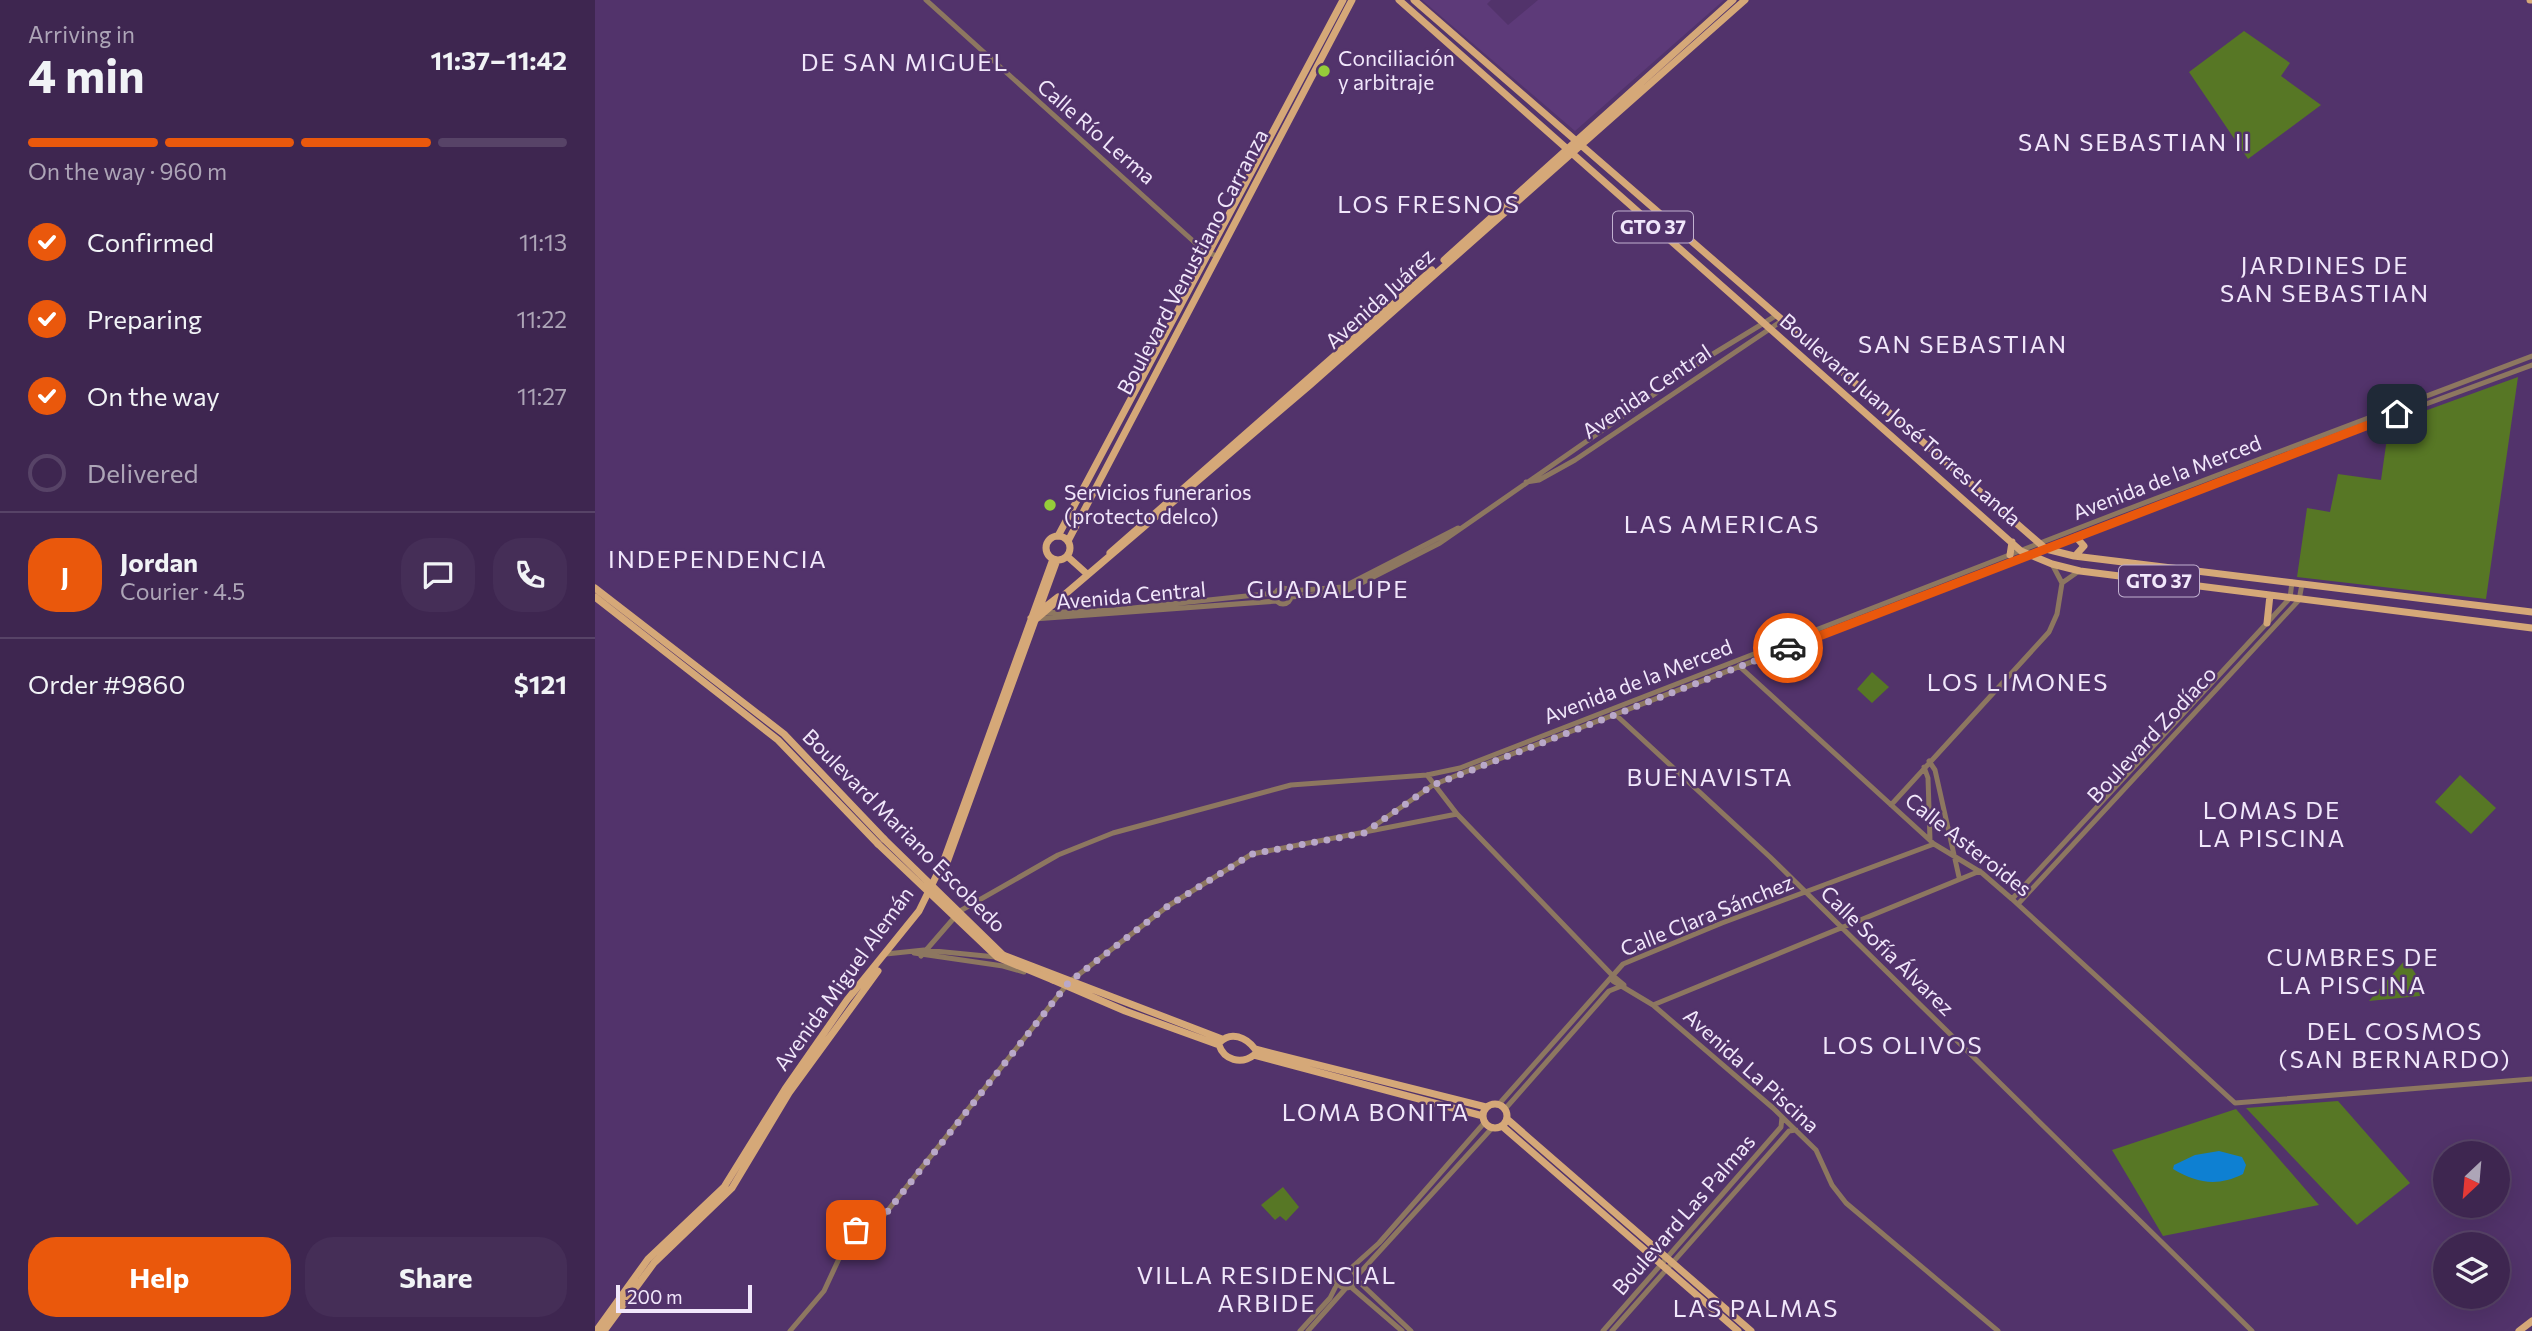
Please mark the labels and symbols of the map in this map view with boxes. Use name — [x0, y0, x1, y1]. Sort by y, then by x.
place label: Conciliación y arbitraje — [1338, 45, 1455, 94]
district label: DE SAN MIGUEL — [801, 47, 1009, 76]
marker: Conciliación y arbitraje — [1316, 63, 1332, 79]
street label: Calle Río Lerma — [1033, 73, 1161, 189]
street label: Boulevard Venustiano Carranza — [1111, 124, 1272, 398]
district label: SAN SEBASTIAN II — [2018, 127, 2252, 156]
district label: LOS FRESNOS — [1337, 189, 1521, 218]
road number: GTO 37 — [1613, 212, 1693, 243]
street label: Avenida Juárez — [1319, 242, 1439, 353]
district label: JARDINES DE SAN SEBASTIAN — [2220, 250, 2430, 307]
street label: Boulevard Juan José Torres Landa — [1775, 307, 2027, 530]
district label: SAN SEBASTIAN — [1858, 329, 2068, 358]
street label: Avenida Central — [1577, 338, 1715, 443]
pin — [2367, 384, 2427, 444]
street label: Avenida de la Merced — [2069, 429, 2264, 524]
place label: Servicios funerarios (protecto delco) — [1064, 479, 1252, 528]
marker: Servicios funerarios (protecto delco) — [1042, 497, 1058, 513]
district label: LAS AMERICAS — [1624, 509, 1820, 538]
district label: INDEPENDENCIA — [608, 544, 828, 573]
road number: GTO 37 — [2119, 566, 2199, 596]
district label: GUADALUPE — [1247, 574, 1409, 603]
street label: Avenida Central — [1055, 576, 1207, 614]
courier — [1753, 613, 1823, 683]
street label: Avenida de la Merced — [1540, 633, 1735, 728]
street label: Boulevard Zodíaco — [2081, 660, 2221, 808]
district label: LOS LIMONES — [1927, 667, 2109, 696]
street label: Boulevard Mariano Escobedo — [798, 723, 1012, 937]
district label: BUENAVISTA — [1627, 762, 1793, 791]
street label: Calle Asteroides — [1901, 787, 2037, 901]
district label: LOMAS DE LA PISCINA — [2198, 795, 2346, 852]
street label: Calle Clara Sánchez — [1616, 869, 1797, 961]
street label: Calle Sofía Álvarez — [1816, 880, 1960, 1020]
street label: Avenida Miguel Alemán — [768, 881, 918, 1075]
district label: CUMBRES DE LA PISCINA — [2266, 942, 2440, 999]
street label: Avenida La Piscina — [1679, 1002, 1825, 1137]
district label: DEL COSMOS (SAN BERNARDO) — [2279, 1016, 2511, 1073]
district label: LOS OLIVOS — [1822, 1030, 1984, 1059]
district label: LOMA BONITA — [1282, 1097, 1470, 1126]
street label: Boulevard Las Palmas — [1606, 1129, 1759, 1299]
north arrow — [2433, 1141, 2509, 1218]
pin — [826, 1200, 886, 1260]
district label: VILLA RESIDENCIAL ARBIDE — [1137, 1260, 1397, 1317]
scale bar — [616, 1282, 753, 1314]
district label: LAS PALMAS — [1673, 1293, 1839, 1322]

